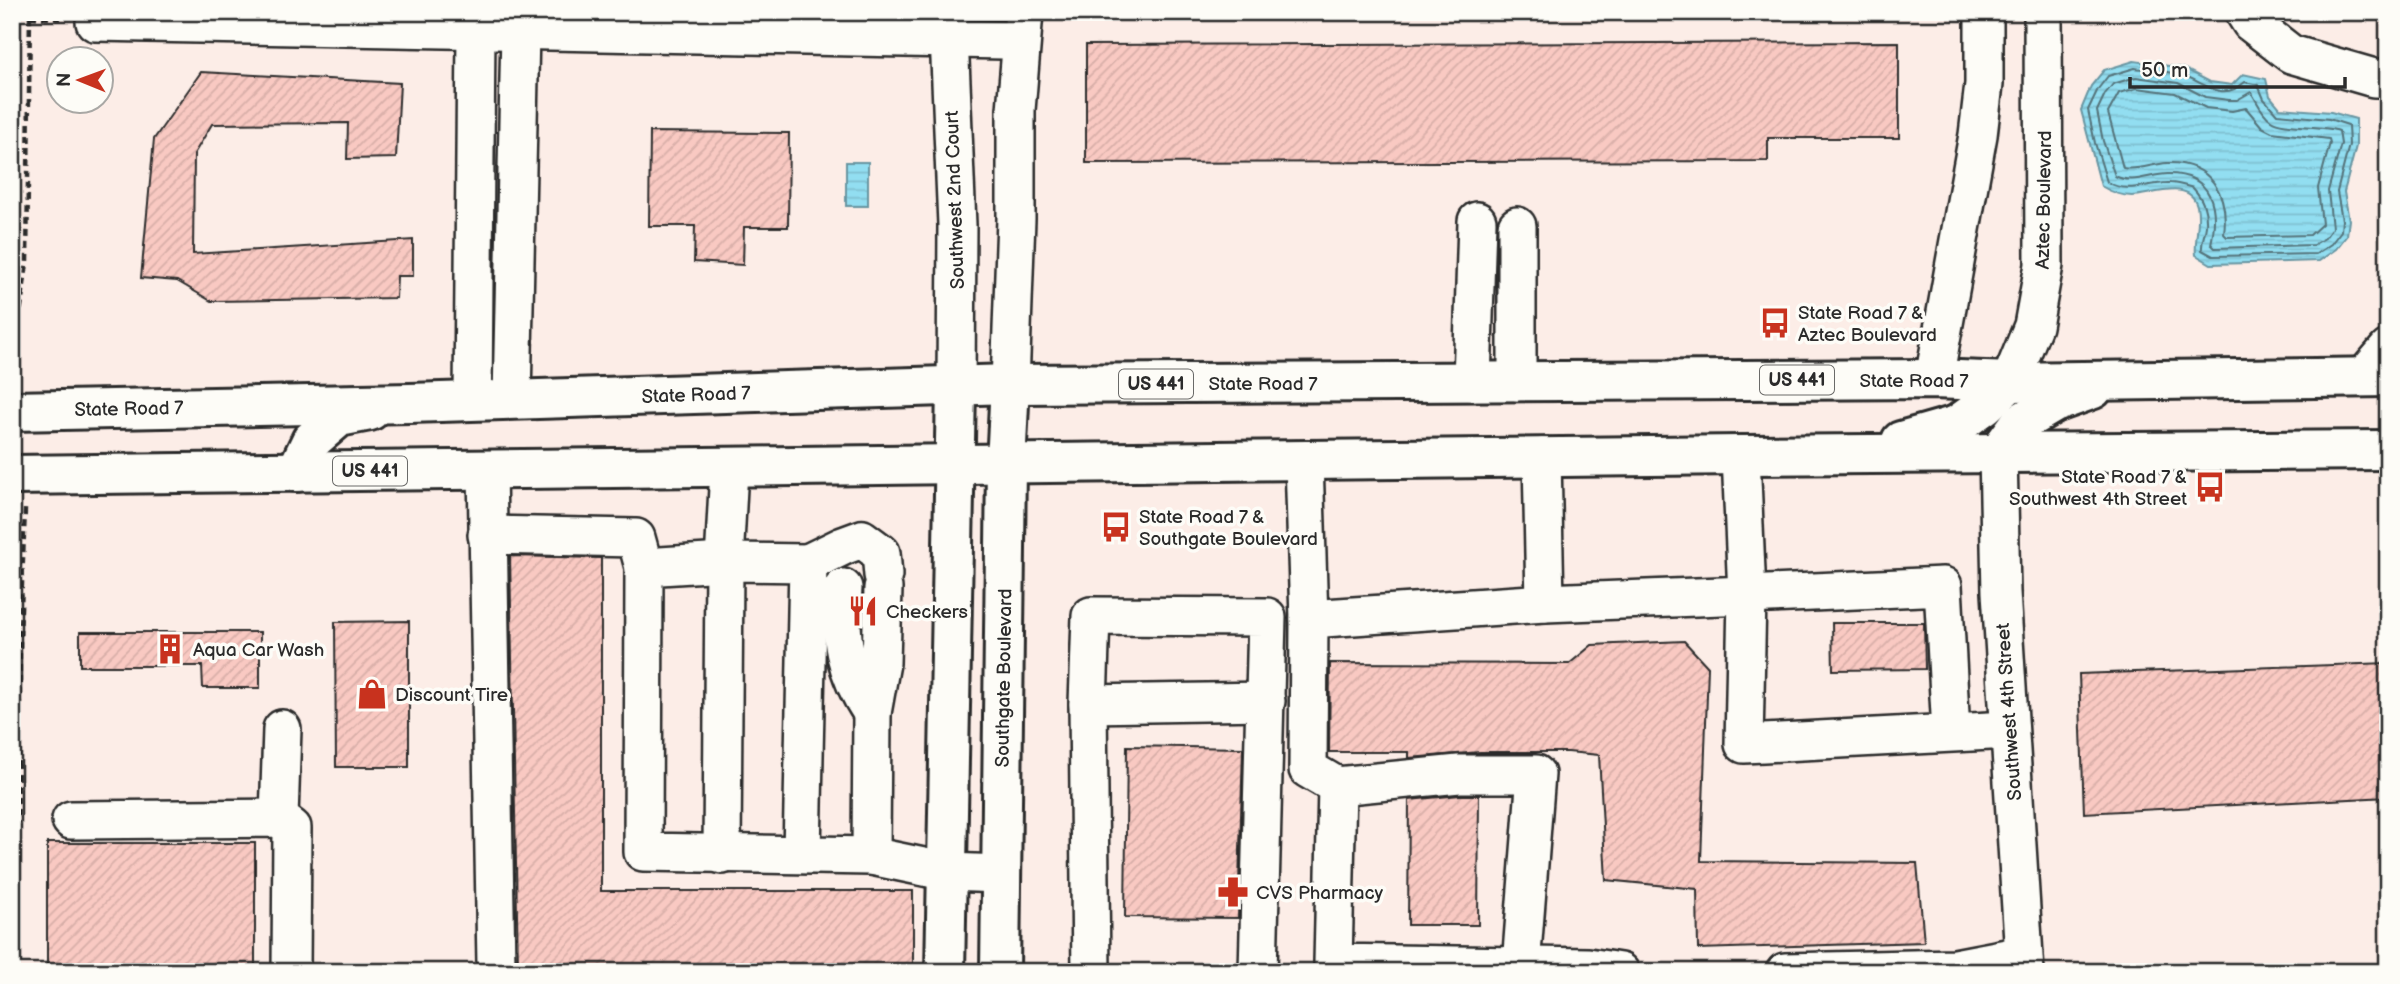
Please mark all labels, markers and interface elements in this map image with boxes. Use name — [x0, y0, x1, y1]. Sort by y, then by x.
north arrow — [46, 46, 116, 116]
scale bar — [2130, 46, 2346, 90]
text: 50 m — [2141, 58, 2188, 83]
text: N — [53, 72, 76, 87]
street label: Southwest 2nd Court — [941, 110, 970, 290]
street label: Aztec Boulevard — [2032, 130, 2057, 270]
place label: State Road 7 & Aztec Boulevard — [1798, 302, 1937, 347]
bus stop icon: State Road 7 & Aztec Boulevard — [1758, 306, 1792, 340]
road number: US 441 — [1760, 366, 1834, 394]
road number: US 441 — [1119, 370, 1193, 398]
street label: State Road 7 — [1859, 370, 1969, 393]
street label: State Road 7 — [1208, 373, 1318, 396]
street label: State Road 7 — [641, 382, 752, 409]
street label: State Road 7 — [74, 397, 184, 422]
road number: US 441 — [333, 457, 407, 486]
place label: State Road 7 & Southwest 4th Street — [2009, 466, 2187, 511]
bus stop icon: State Road 7 & Southwest 4th Street — [2193, 470, 2227, 504]
place label: State Road 7 & Southgate Boulevard — [1139, 506, 1318, 551]
bus stop icon: State Road 7 & Southgate Boulevard — [1099, 510, 1133, 544]
street label: Southgate Boulevard — [991, 588, 1018, 768]
restaurant icon: Checkers — [846, 594, 880, 628]
place label: Checkers — [886, 601, 968, 624]
street label: Southwest 4th Street — [1992, 622, 2027, 801]
building icon: Aqua Car Wash — [153, 632, 187, 666]
place label: Aqua Car Wash — [193, 639, 324, 662]
shop icon: Discount Tire — [355, 677, 389, 711]
place label: Discount Tire — [395, 684, 508, 707]
pharmacy icon: CVS Pharmacy — [1216, 875, 1250, 909]
place label: CVS Pharmacy — [1256, 882, 1383, 905]

